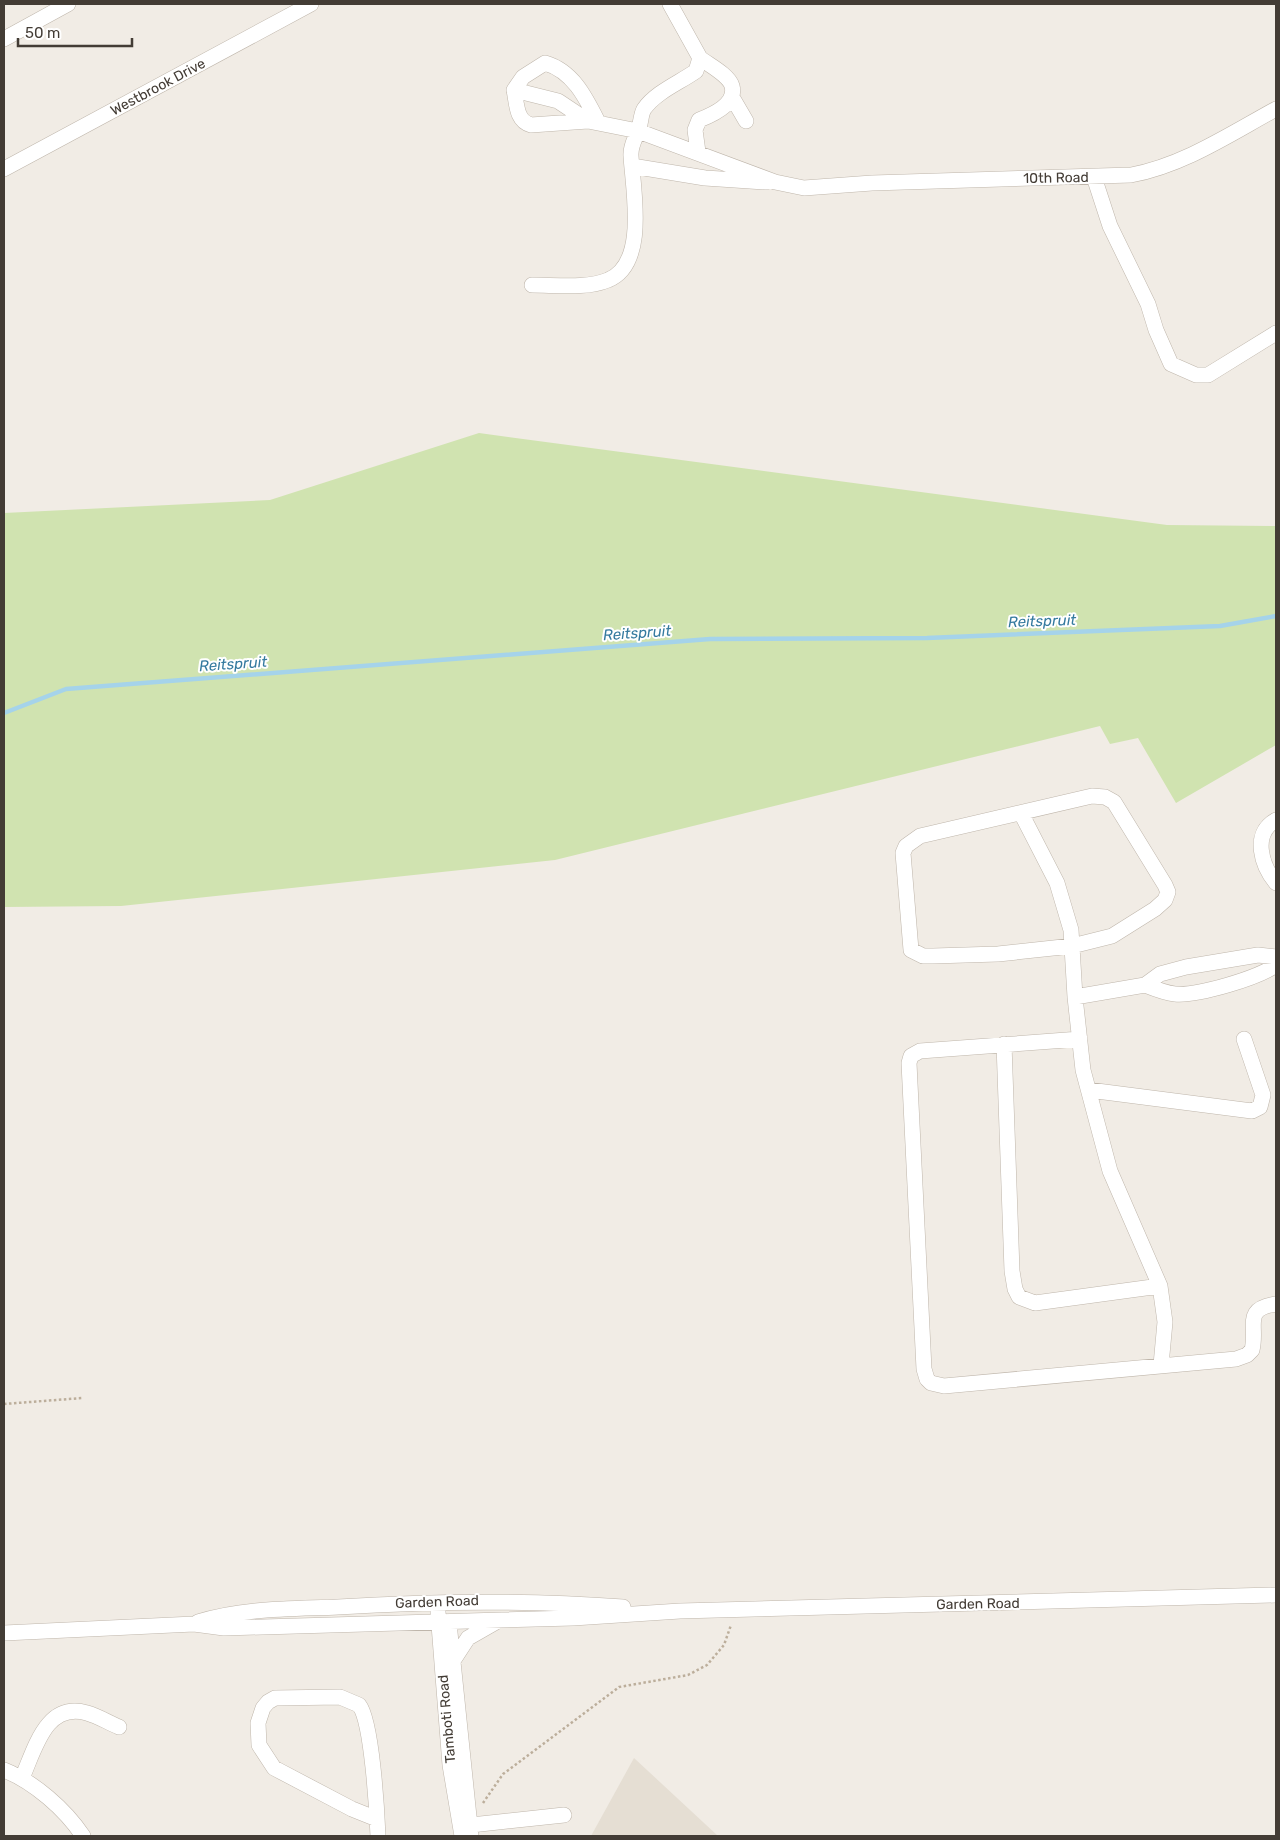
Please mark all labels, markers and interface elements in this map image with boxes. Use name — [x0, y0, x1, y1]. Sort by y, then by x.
scale bar — [18, 15, 131, 47]
text: 50 m — [25, 24, 60, 42]
street label: Westbrook Drive — [108, 55, 209, 119]
street label: 10th Road — [1023, 169, 1089, 187]
water label: Reitspruit — [1008, 611, 1077, 631]
water label: Reitspruit — [602, 622, 672, 644]
water label: Reitspruit — [198, 653, 268, 675]
street label: Garden Road — [395, 1592, 479, 1612]
street label: Garden Road — [936, 1595, 1020, 1613]
street label: Tamboti Road — [435, 1674, 459, 1764]

